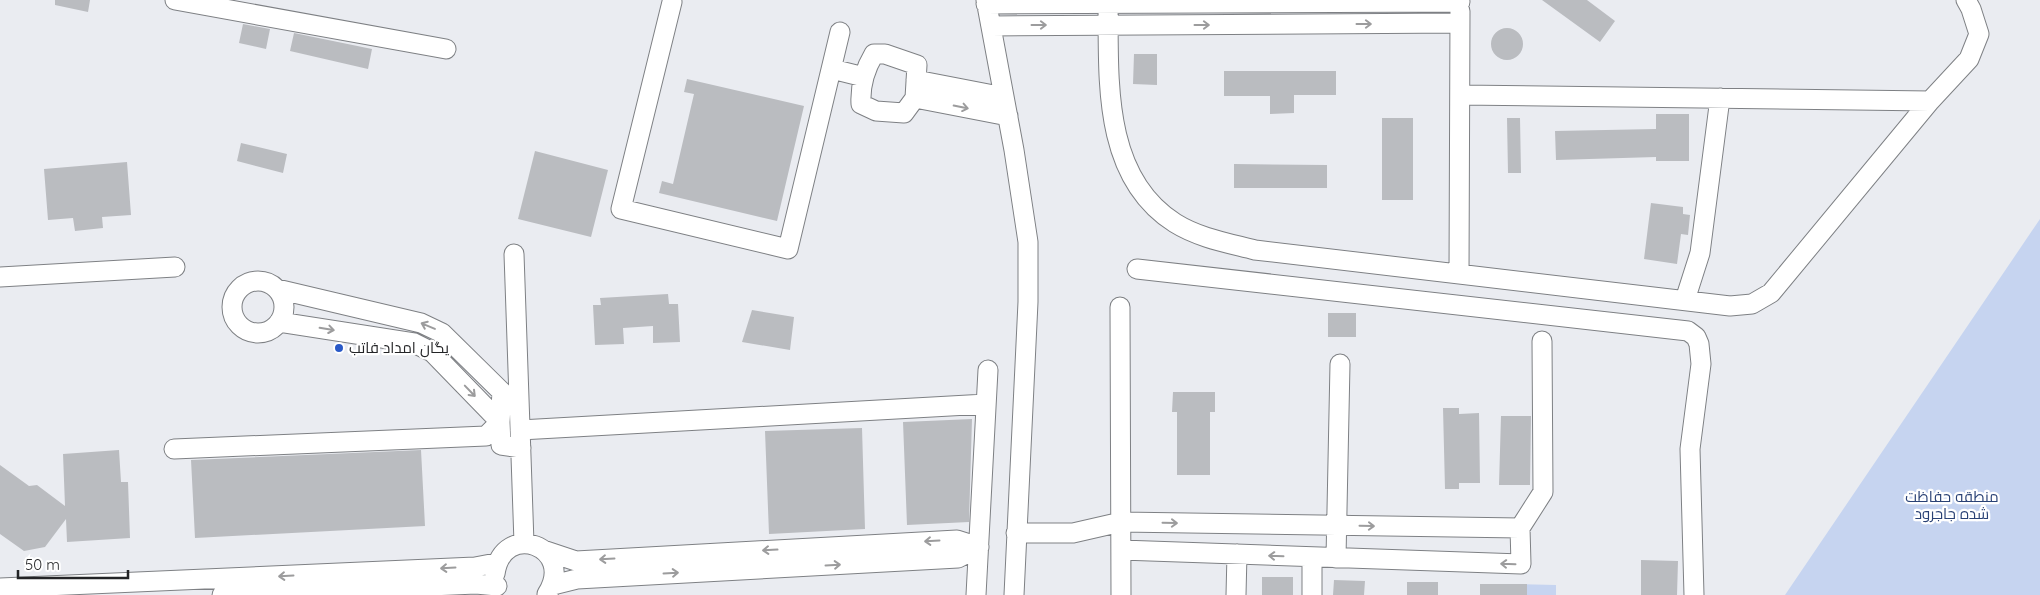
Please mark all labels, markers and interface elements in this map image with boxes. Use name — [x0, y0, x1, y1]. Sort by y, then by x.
one-way arrow — [1356, 19, 1372, 29]
one-way arrow — [1194, 20, 1210, 29]
one-way arrow — [1031, 21, 1047, 30]
one-way arrow — [953, 102, 969, 112]
one-way arrow — [421, 321, 436, 331]
one-way arrow — [319, 325, 335, 335]
place label: یگان امداد فاتب — [349, 338, 449, 358]
marker: یگان امداد فاتب — [333, 342, 345, 354]
one-way arrow — [464, 385, 476, 398]
park label: منطقه حفاظت شده جاجرود — [1905, 487, 1999, 523]
one-way arrow — [1161, 518, 1177, 528]
one-way arrow — [1358, 521, 1375, 531]
one-way arrow — [924, 537, 940, 546]
one-way arrow — [762, 546, 778, 555]
scale bar — [18, 548, 128, 580]
one-way arrow — [1268, 551, 1284, 560]
text: 50 m — [25, 555, 60, 574]
one-way arrow — [600, 555, 616, 564]
one-way arrow — [1500, 559, 1516, 569]
one-way arrow — [825, 560, 841, 569]
one-way arrow — [440, 564, 456, 573]
one-way arrow — [663, 569, 679, 578]
one-way arrow — [278, 571, 294, 580]

